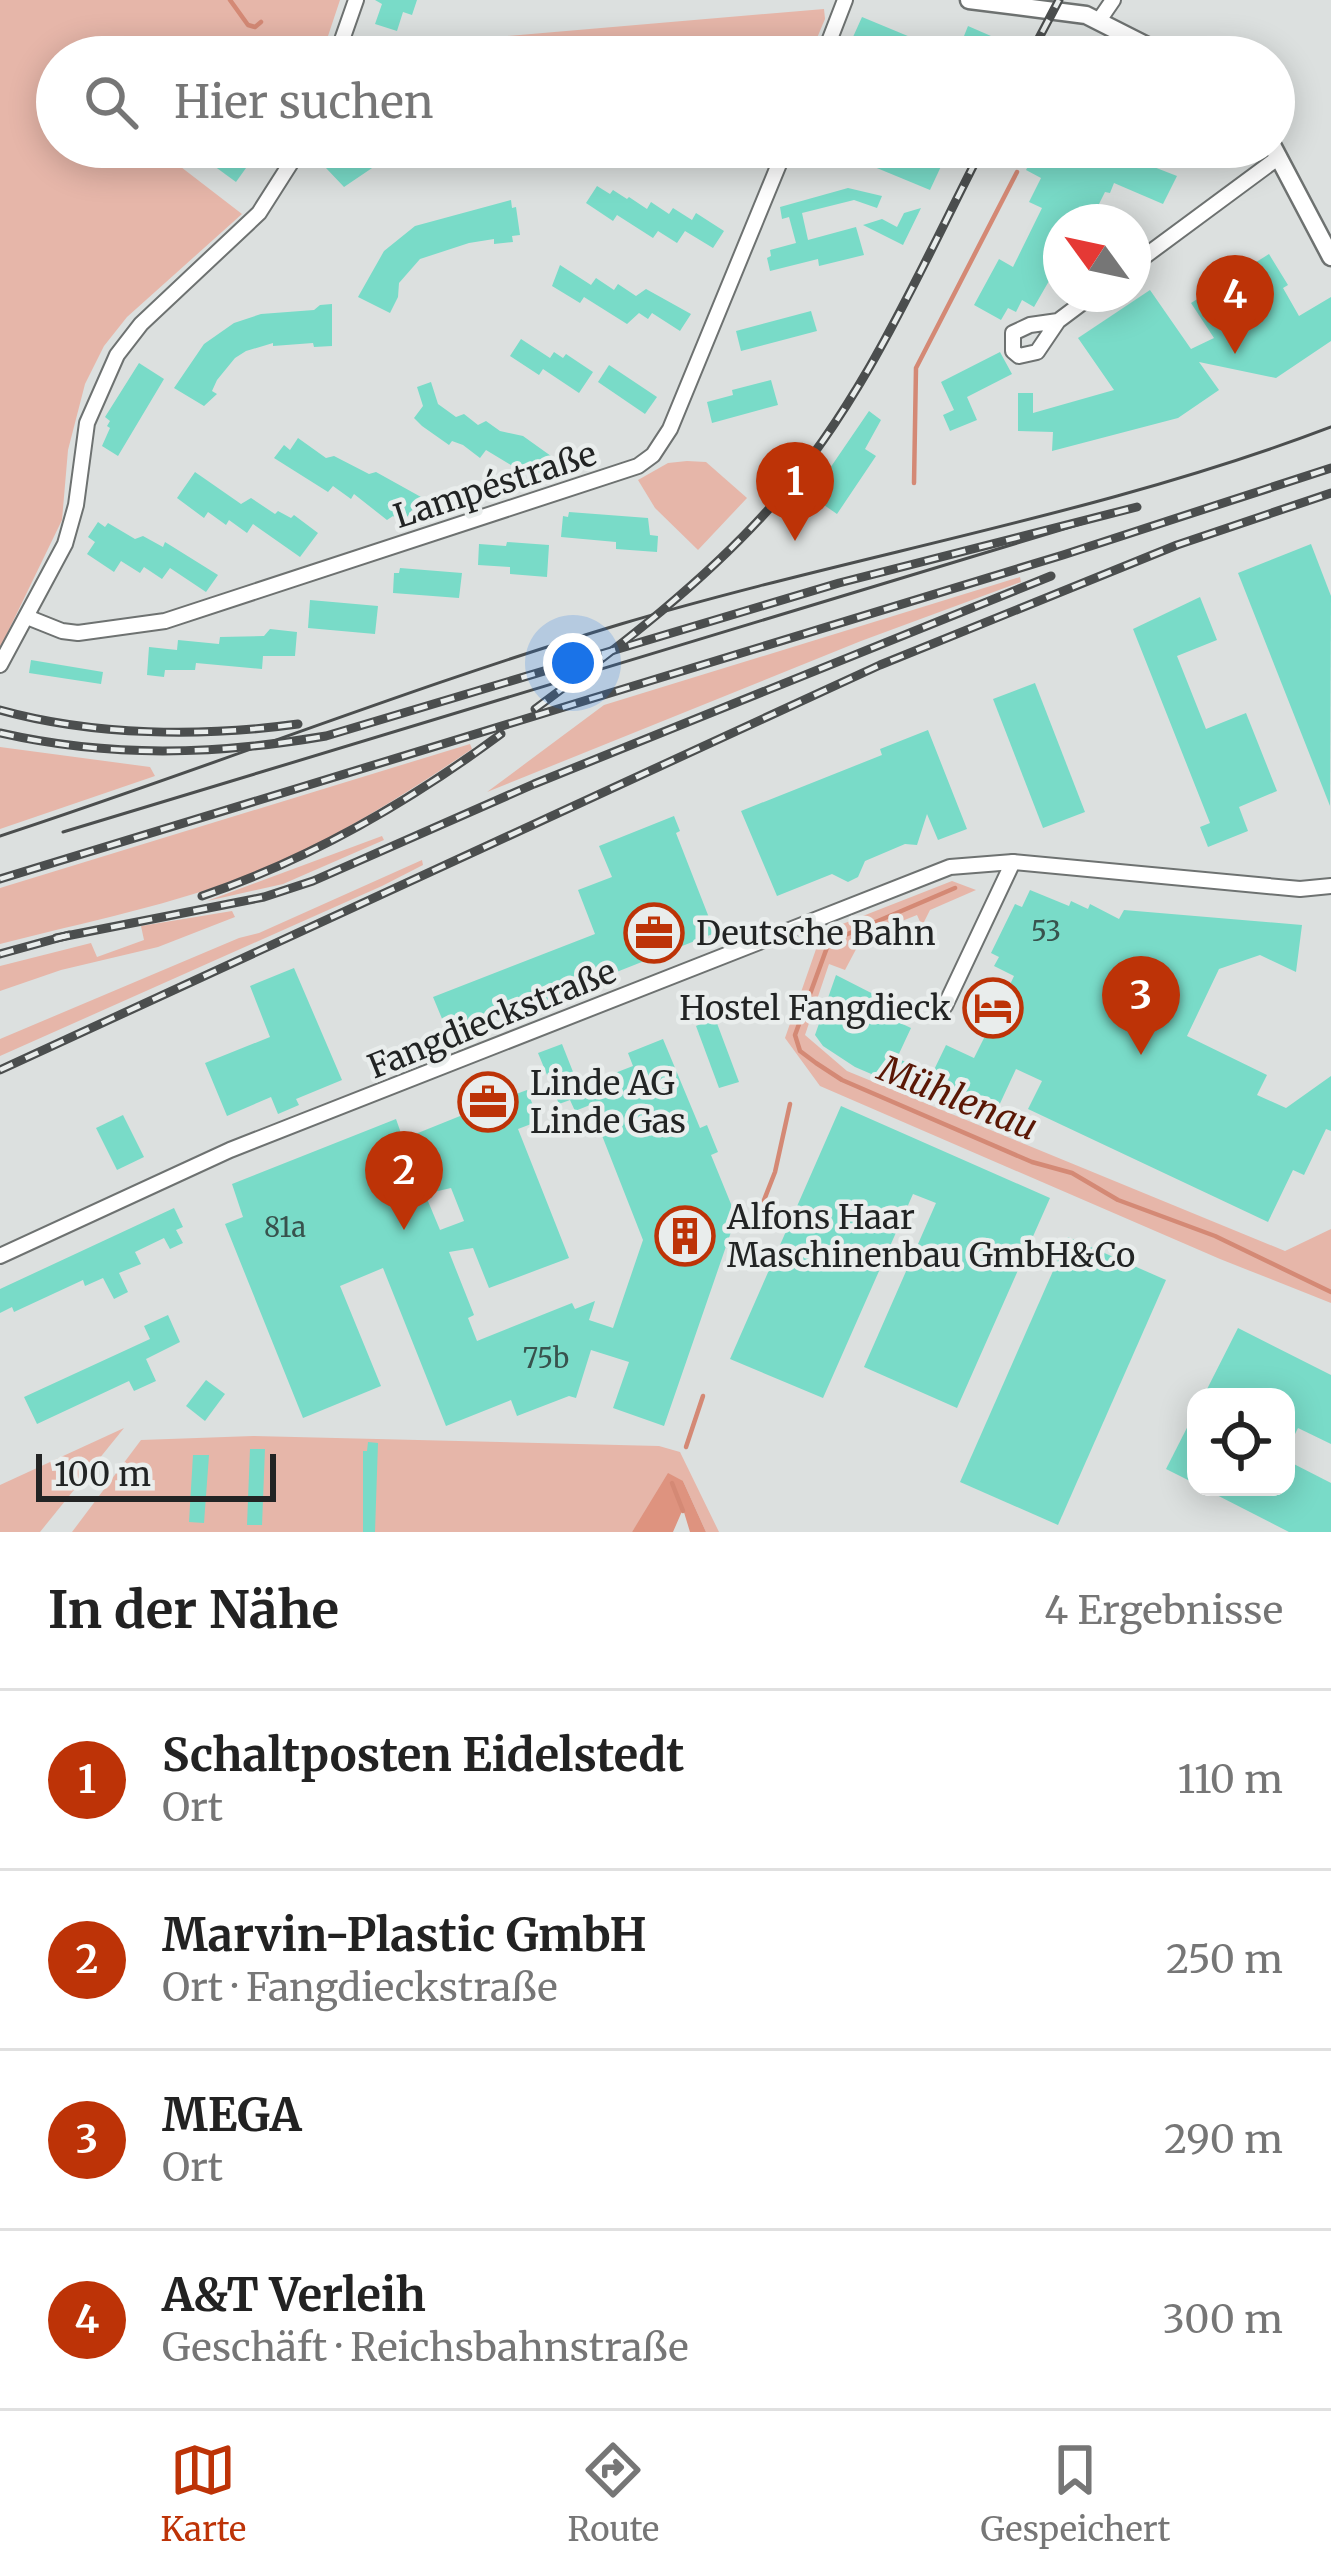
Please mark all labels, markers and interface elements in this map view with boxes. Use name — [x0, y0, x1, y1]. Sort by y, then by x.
search box — [36, 36, 1295, 168]
icon: search — [78, 69, 144, 135]
text: Hier suchen — [174, 74, 433, 130]
north arrow — [1043, 204, 1151, 312]
pin: 4 — [1196, 255, 1274, 354]
street label: Lampéstraße — [388, 433, 602, 537]
pin: 1 — [756, 442, 834, 541]
your location — [543, 633, 603, 693]
office icon: Deutsche Bahn — [623, 902, 685, 964]
place label: Deutsche Bahn — [696, 913, 936, 954]
house number: 53 — [1031, 914, 1061, 948]
street label: Fangdieckstraße — [362, 951, 622, 1087]
pin: 3 — [1102, 956, 1180, 1055]
hotel icon: Hostel Fangdieck — [962, 977, 1024, 1039]
place label: Hostel Fangdieck — [679, 988, 951, 1029]
water label: Mühlenau — [870, 1045, 1044, 1150]
place label: Linde AG Linde Gas — [530, 1063, 686, 1142]
office icon: Linde AG Linde Gas — [457, 1071, 519, 1133]
pin: 2 — [365, 1131, 443, 1230]
place label: Alfons Haar Maschinenbau GmbH&Co — [726, 1197, 1135, 1276]
building icon: Alfons Haar Maschinenbau GmbH&Co — [654, 1205, 716, 1267]
house number: 81a — [264, 1210, 306, 1244]
house number: 75b — [523, 1341, 569, 1375]
map controls — [1187, 1388, 1295, 1496]
button: locate — [1187, 1388, 1295, 1496]
scale bar — [36, 1448, 276, 1501]
text: 100 m — [54, 1454, 151, 1495]
text: In der Nähe — [48, 1578, 339, 1642]
text: 4 Ergebnisse — [1044, 1586, 1283, 1635]
text: Schaltposten Eidelstedt — [162, 1727, 684, 1783]
text: 1 — [78, 1755, 96, 1804]
text: 110 m — [1178, 1755, 1283, 1804]
text: Ort — [162, 1783, 223, 1832]
text: Marvin-Plastic GmbH — [162, 1907, 647, 1963]
text: 2 — [76, 1935, 98, 1984]
text: 250 m — [1166, 1935, 1283, 1984]
text: Ort · Fangdieckstraße — [162, 1963, 558, 2012]
text: MEGA — [162, 2087, 301, 2143]
text: 3 — [76, 2115, 98, 2164]
text: 290 m — [1164, 2115, 1283, 2164]
text: Ort — [162, 2143, 223, 2192]
text: A&T Verleih — [162, 2267, 426, 2323]
text: 4 — [75, 2295, 99, 2344]
text: 300 m — [1163, 2295, 1283, 2344]
text: Geschäft · Reichsbahnstraße — [162, 2323, 689, 2372]
tab: Karte — [161, 2437, 246, 2550]
tab: Route — [568, 2437, 659, 2550]
tab: Gespeichert — [980, 2437, 1170, 2550]

